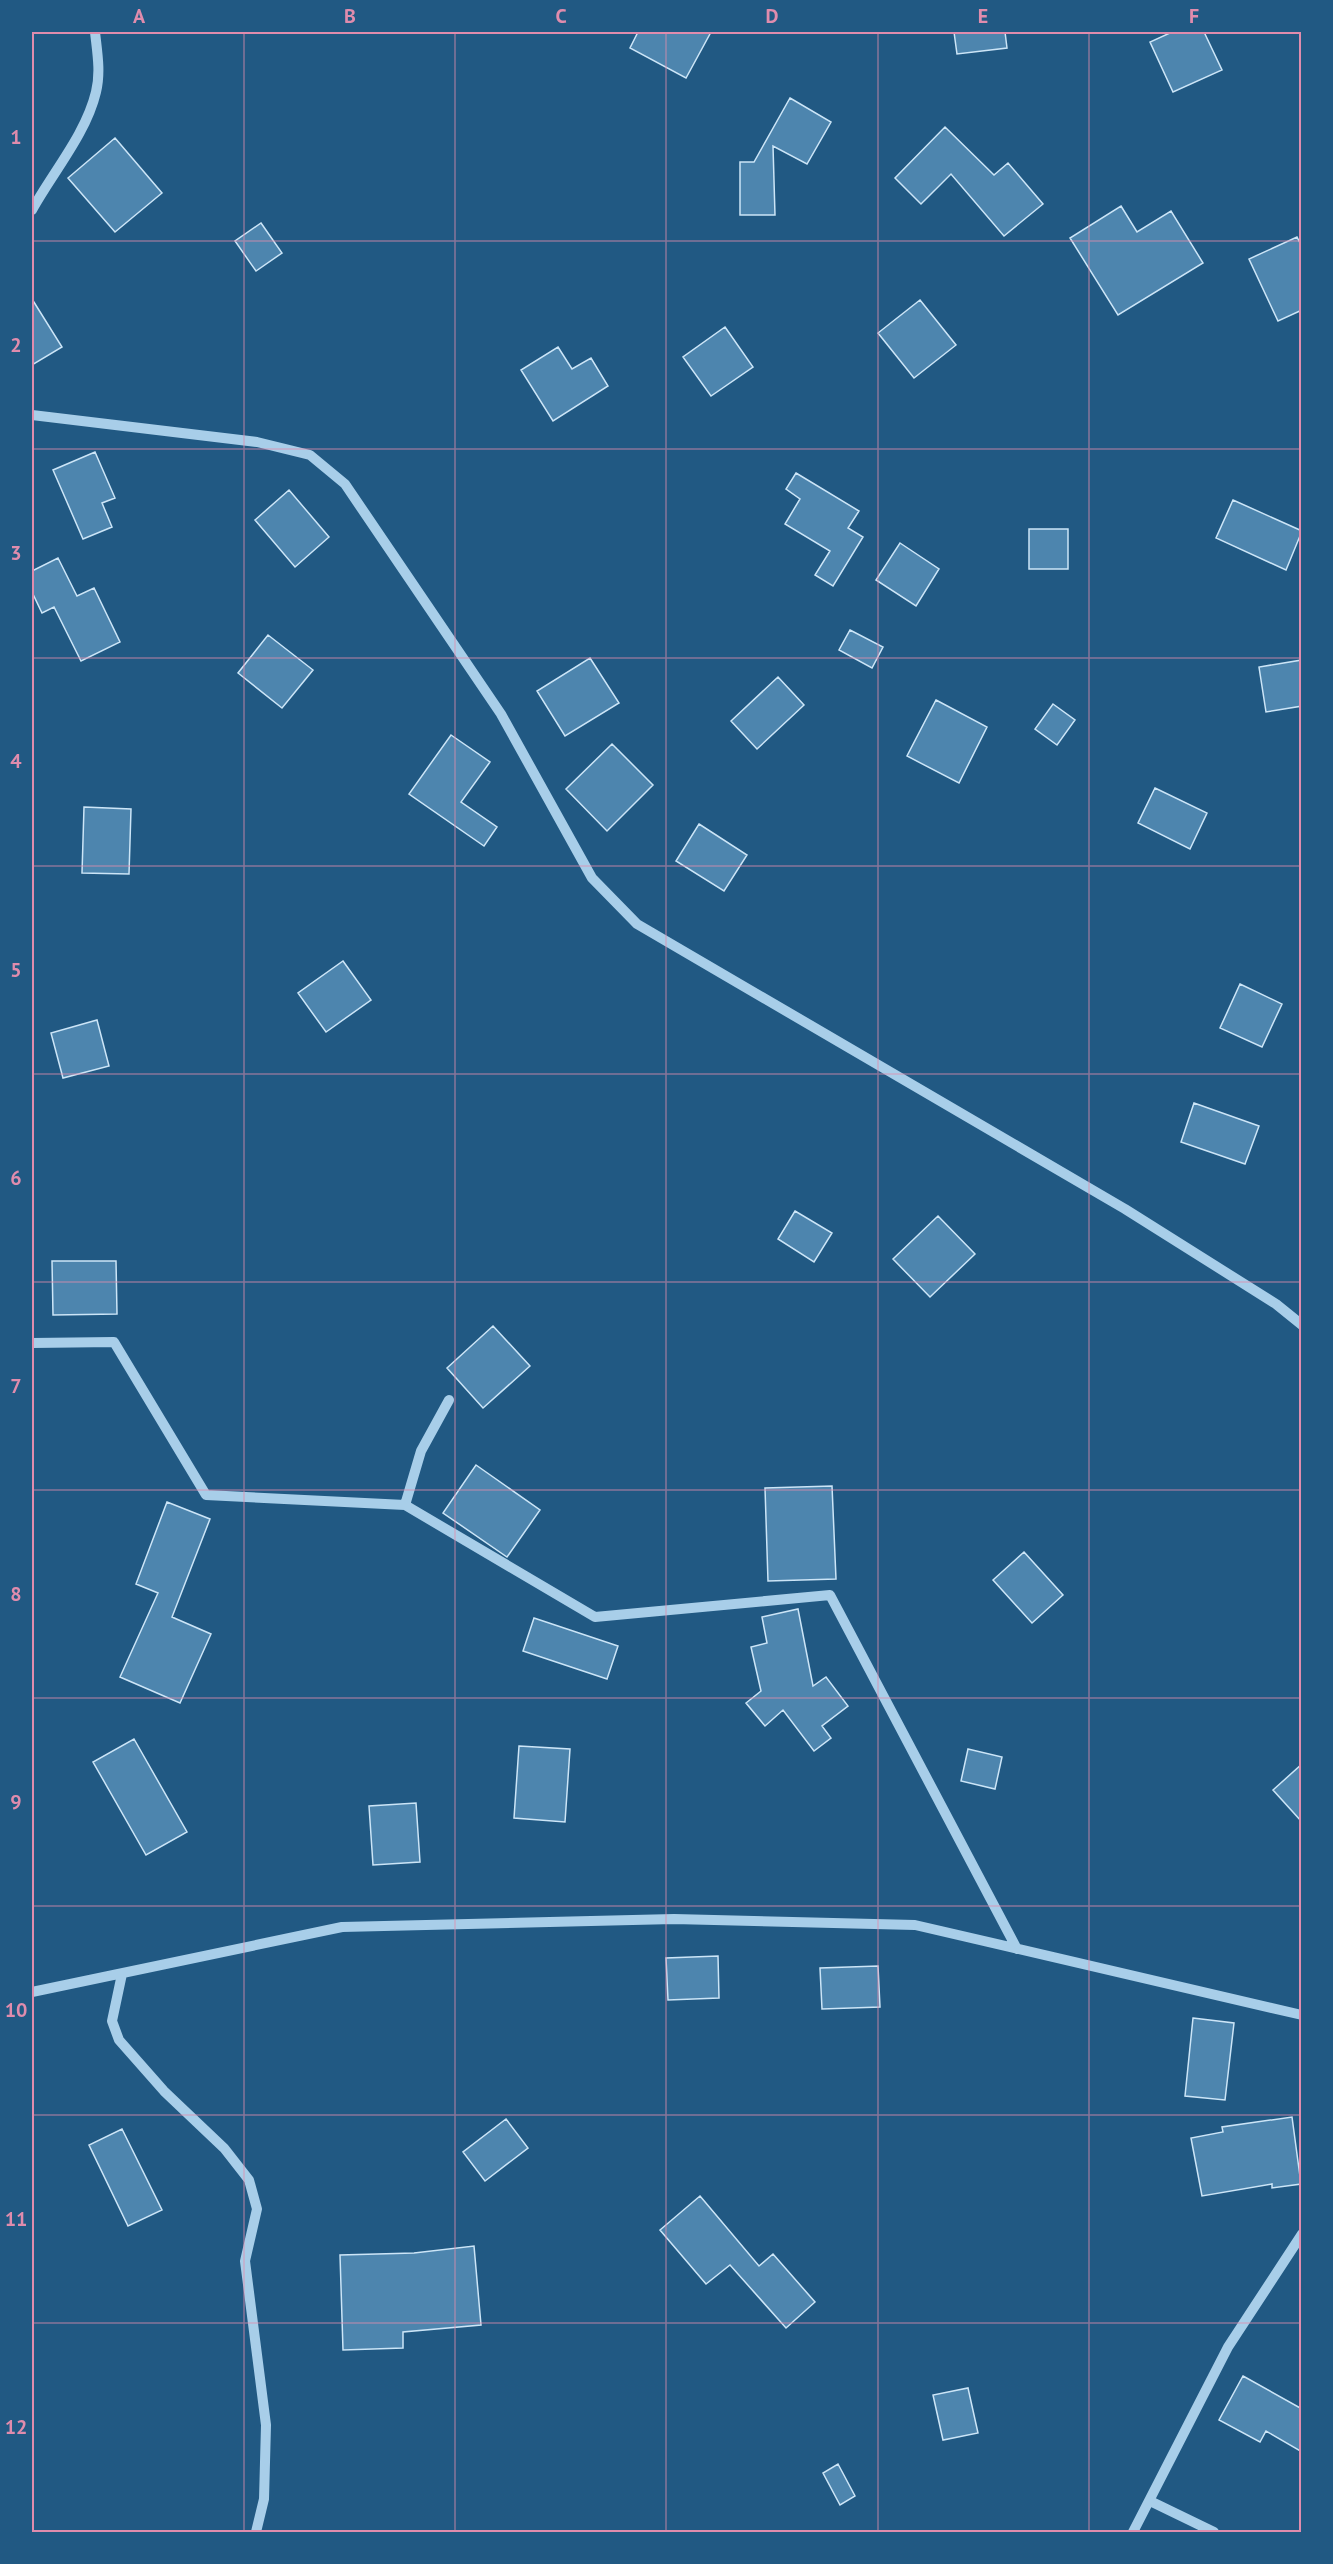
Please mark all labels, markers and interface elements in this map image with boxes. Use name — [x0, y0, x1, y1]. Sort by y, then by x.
text: A — [133, 3, 146, 29]
text: B — [344, 3, 356, 29]
text: C — [555, 3, 567, 29]
text: D — [766, 3, 779, 29]
text: E — [978, 3, 988, 29]
text: F — [1189, 3, 1199, 29]
text: 1 — [10, 124, 22, 150]
text: 2 — [10, 332, 22, 358]
text: 3 — [10, 540, 22, 566]
text: 4 — [10, 748, 22, 774]
text: 5 — [10, 957, 22, 983]
text: 6 — [10, 1165, 22, 1191]
text: 7 — [10, 1373, 22, 1399]
text: 8 — [10, 1581, 22, 1607]
text: 9 — [10, 1789, 22, 1815]
text: 10 — [5, 1997, 27, 2023]
text: 11 — [5, 2206, 27, 2232]
text: 12 — [5, 2414, 27, 2440]

